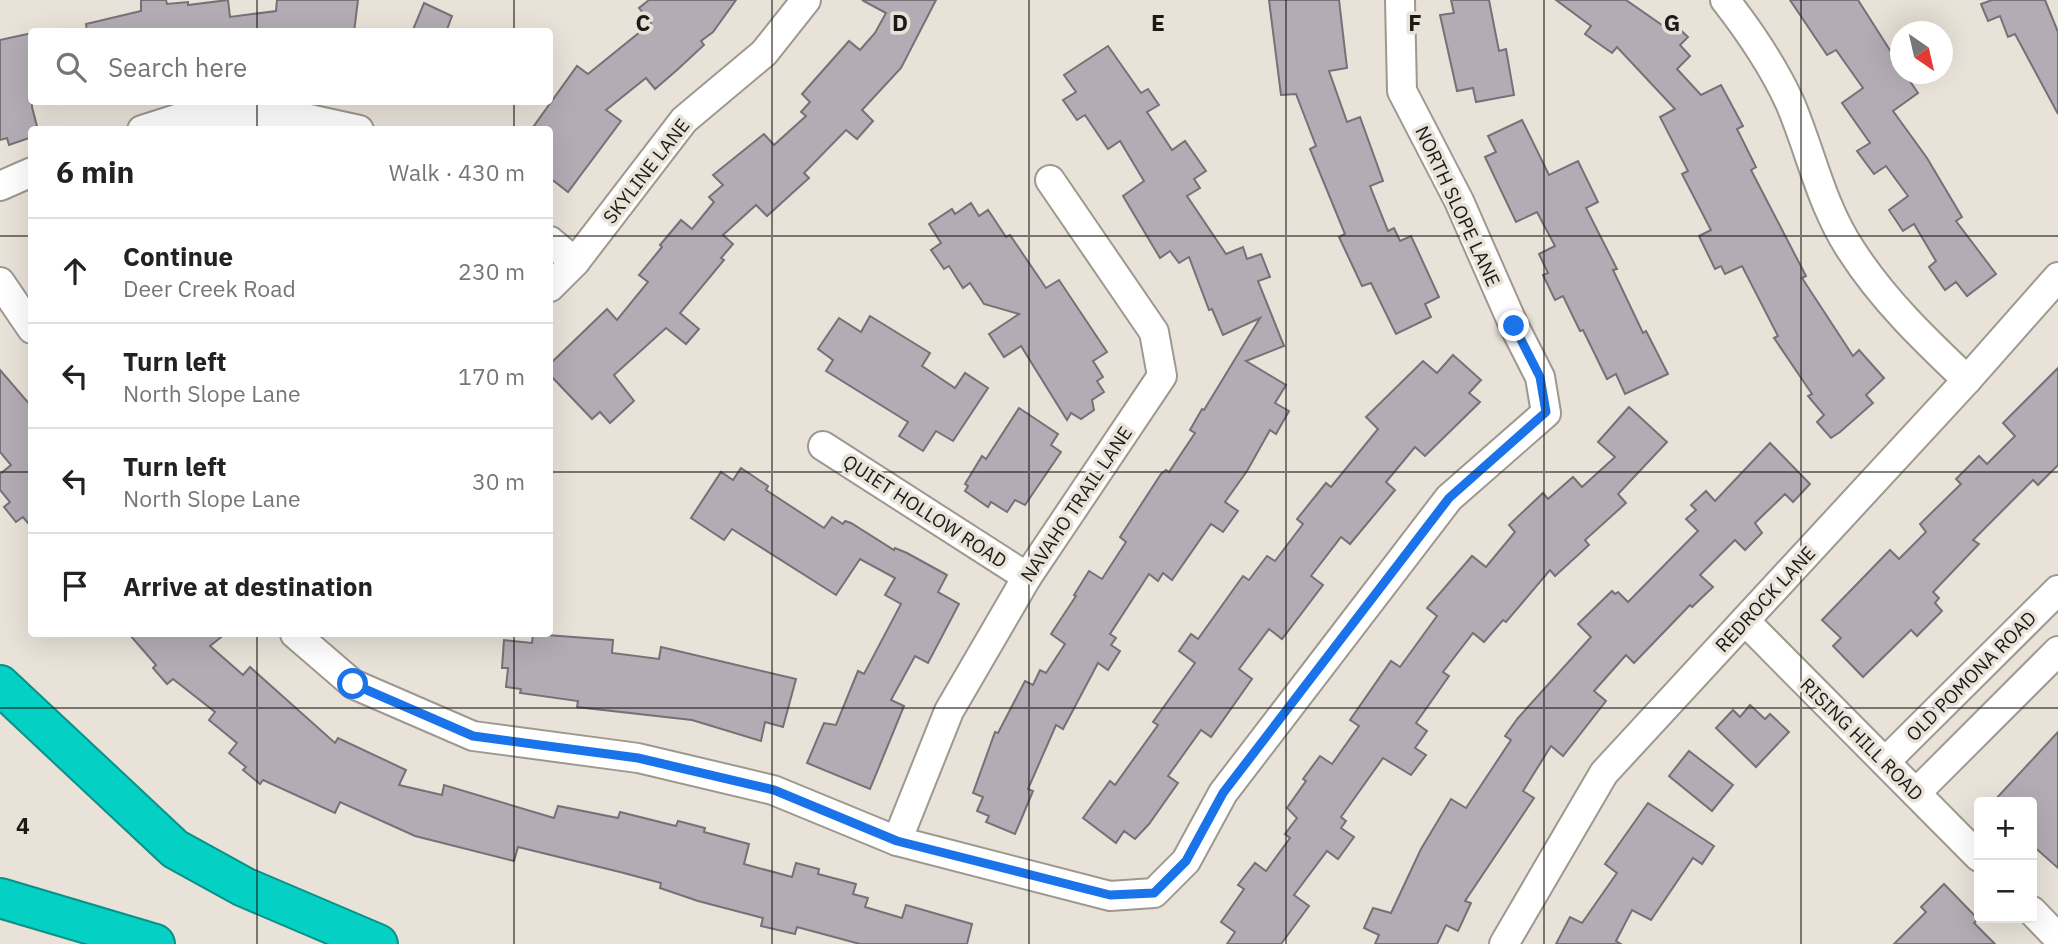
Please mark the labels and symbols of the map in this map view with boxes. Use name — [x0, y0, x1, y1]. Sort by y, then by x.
text: C — [636, 7, 651, 37]
text: D — [892, 7, 908, 37]
text: E — [1151, 7, 1165, 37]
text: F — [1408, 7, 1422, 37]
text: G — [1664, 7, 1680, 37]
north arrow — [1890, 21, 1953, 84]
street label: SKYLINE LANE — [598, 114, 694, 228]
street label: NORTH SLOPE LANE — [1410, 122, 1506, 290]
route end — [1498, 310, 1529, 341]
street label: NAVAHO TRAIL LANE — [1015, 422, 1137, 586]
street label: QUIET HOLLOW ROAD — [839, 449, 1011, 573]
street label: REDROCK LANE — [1710, 541, 1820, 657]
street label: OLD POMONA ROAD — [1901, 606, 2041, 746]
route start — [337, 668, 368, 699]
street label: RISING HILL ROAD — [1795, 672, 1929, 806]
text: 4 — [16, 810, 30, 840]

